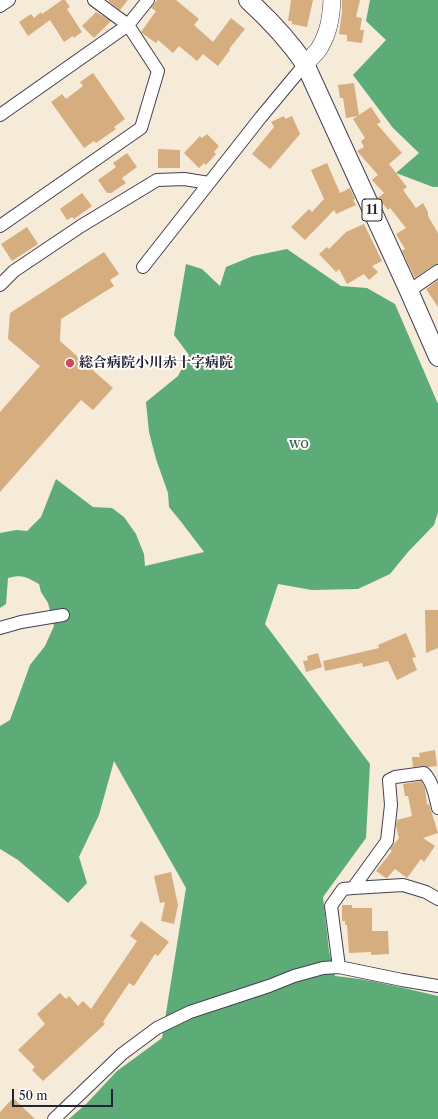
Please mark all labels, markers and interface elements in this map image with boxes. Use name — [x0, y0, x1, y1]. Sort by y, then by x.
road number: 11 — [362, 199, 382, 221]
place label: 総合病院小川赤十字病院 — [79, 355, 233, 371]
marker: 総合病院小川赤十字病院 — [64, 357, 76, 369]
park label: wo — [289, 436, 309, 452]
scale bar — [14, 1081, 115, 1107]
text: 50 m — [19, 1088, 48, 1103]

